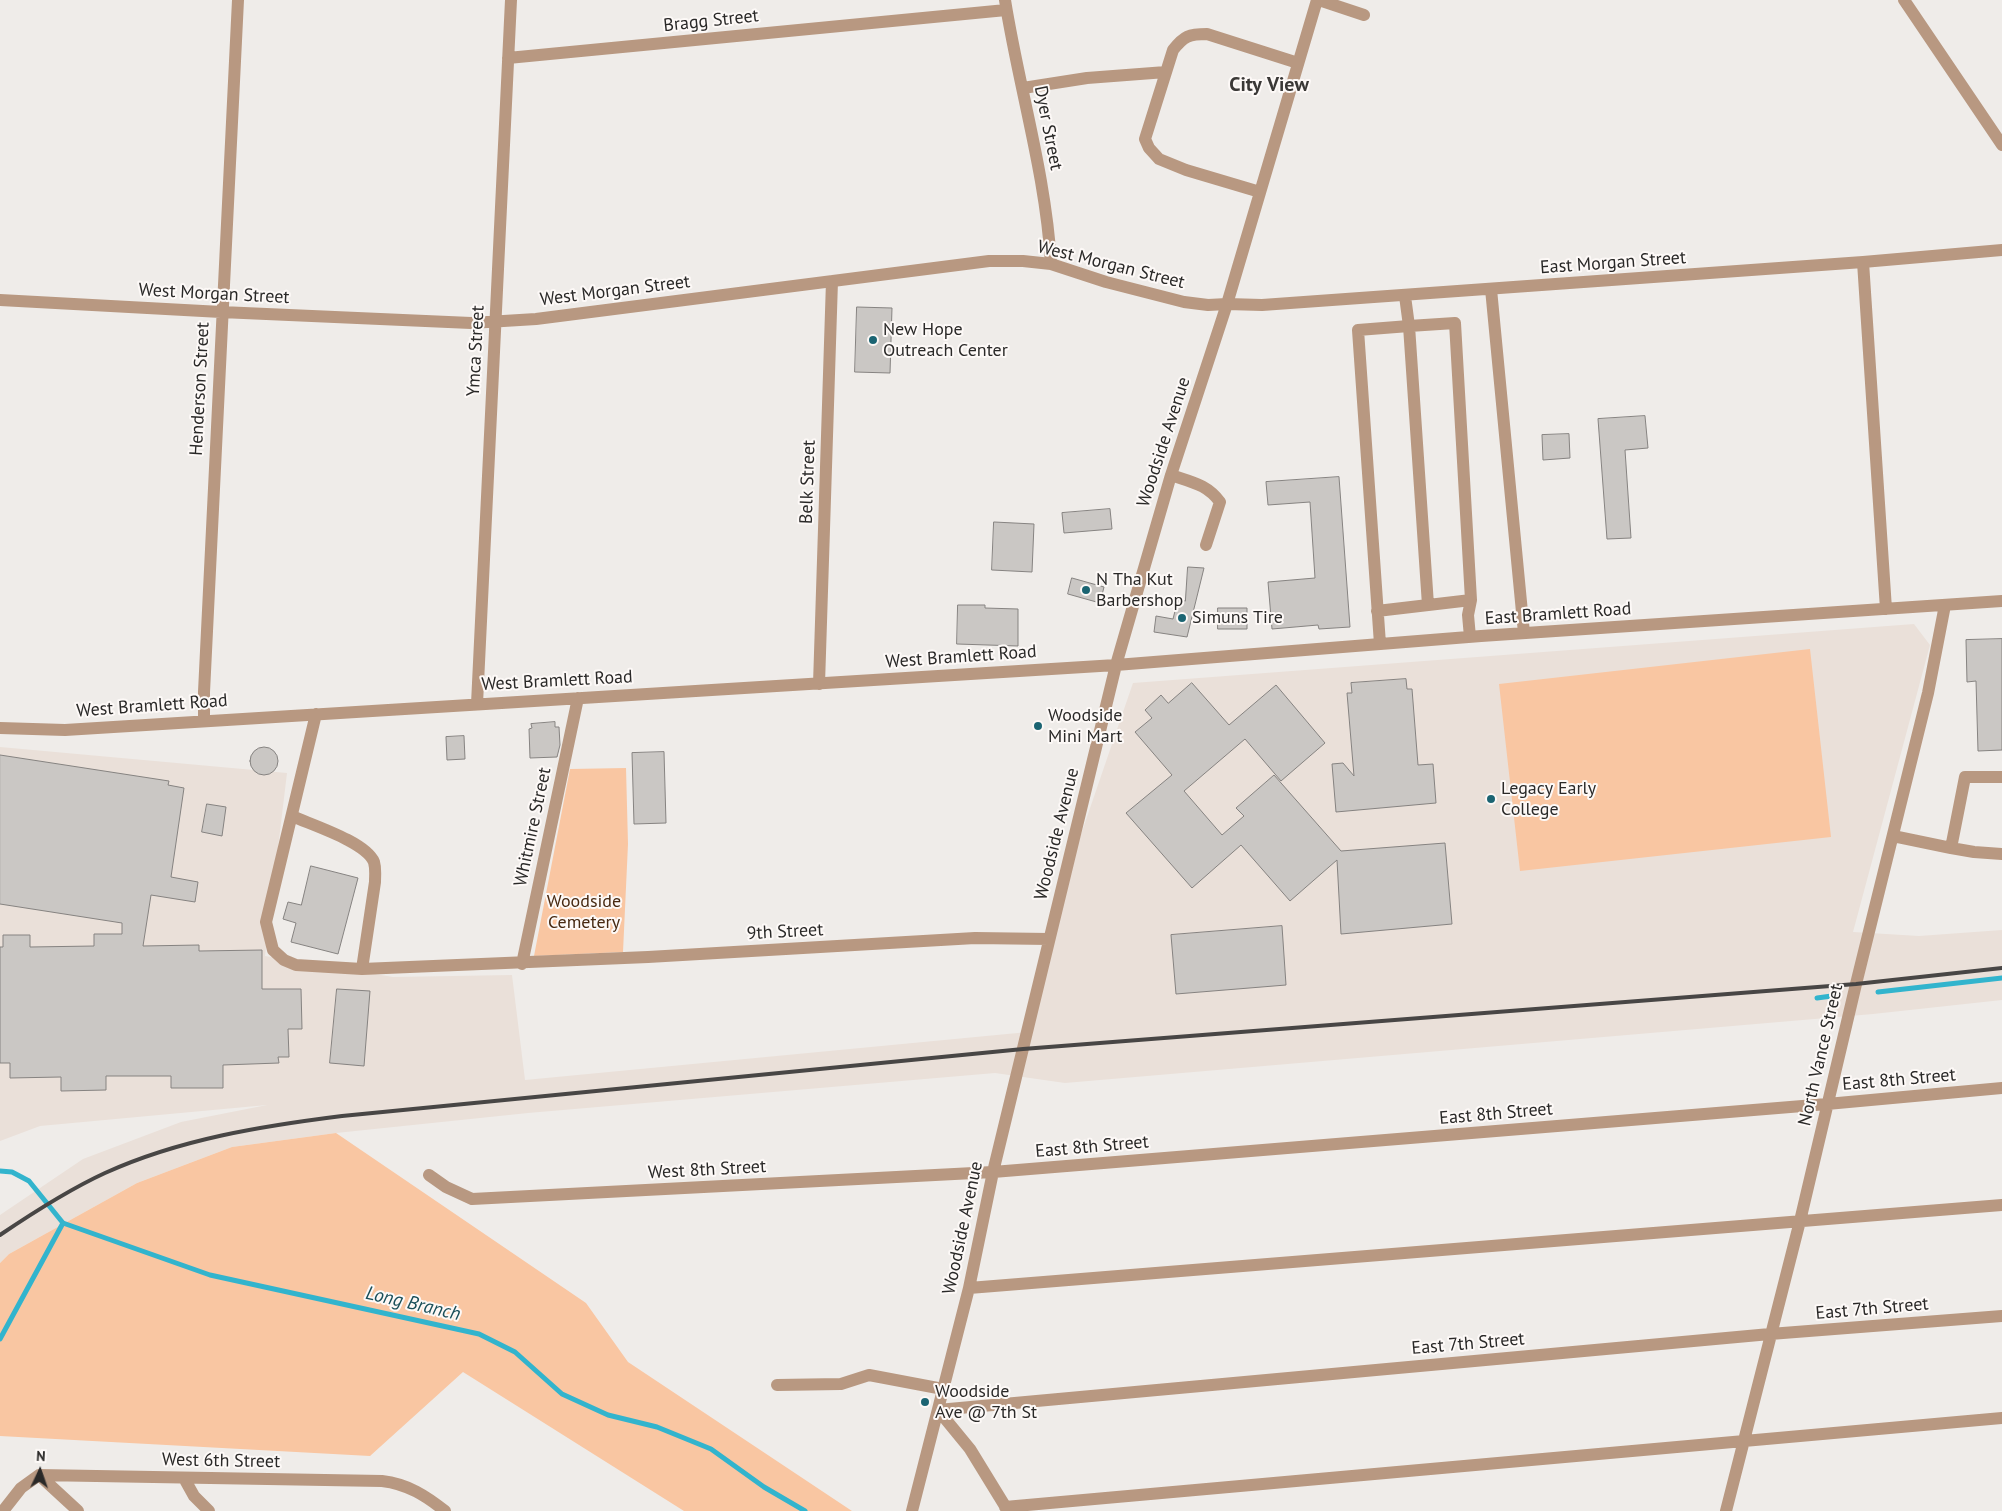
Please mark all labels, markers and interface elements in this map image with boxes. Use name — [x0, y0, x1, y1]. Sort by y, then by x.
street label: Bragg Street — [662, 5, 760, 37]
district label: City View — [1229, 73, 1309, 97]
street label: Dyer Street — [1029, 84, 1067, 172]
street label: West Morgan Street — [1035, 236, 1187, 294]
street label: East Morgan Street — [1539, 247, 1687, 279]
street label: West Morgan Street — [539, 271, 691, 311]
street label: West Morgan Street — [138, 279, 290, 309]
street label: Ymca Street — [463, 305, 489, 397]
place label: New Hope Outreach Center — [883, 319, 1008, 362]
street label: Henderson Street — [186, 322, 214, 456]
marker: New Hope Outreach Center — [867, 334, 879, 346]
street label: Woodside Avenue — [1133, 374, 1195, 510]
street label: Belk Street — [796, 439, 820, 525]
place label: N Tha Kut Barbershop — [1096, 569, 1183, 612]
marker: N Tha Kut Barbershop — [1080, 584, 1092, 596]
street label: East Bramlett Road — [1484, 598, 1632, 630]
place label: Simuns Tire — [1192, 607, 1283, 629]
marker: Simuns Tire — [1176, 612, 1188, 624]
street label: West Bramlett Road — [885, 641, 1037, 673]
street label: West Bramlett Road — [481, 666, 633, 696]
street label: West Bramlett Road — [76, 690, 228, 722]
place label: Woodside Mini Mart — [1048, 705, 1122, 748]
marker: Woodside Mini Mart — [1032, 720, 1044, 732]
street label: Whitmire Street — [510, 765, 556, 889]
street label: Woodside Avenue — [1030, 766, 1084, 902]
place label: Legacy Early College — [1501, 778, 1596, 821]
marker: Legacy Early College — [1485, 793, 1497, 805]
park label: Woodside Cemetery — [547, 891, 621, 934]
street label: 9th Street — [746, 919, 824, 945]
street label: North Vance Street — [1794, 982, 1848, 1128]
street label: East 8th Street — [1841, 1064, 1957, 1096]
street label: East 8th Street — [1438, 1098, 1554, 1130]
street label: East 8th Street — [1034, 1131, 1150, 1163]
street label: West 8th Street — [647, 1156, 767, 1184]
street label: Woodside Avenue — [938, 1160, 988, 1296]
water label: Long Branch — [363, 1282, 463, 1326]
street label: East 7th Street — [1815, 1293, 1929, 1325]
street label: East 7th Street — [1411, 1328, 1525, 1360]
place label: Woodside Ave @ 7th St — [935, 1381, 1037, 1424]
marker: Woodside Ave @ 7th St — [919, 1396, 931, 1408]
north arrow — [15, 1446, 65, 1496]
text: N — [36, 1447, 46, 1465]
street label: West 6th Street — [162, 1449, 280, 1473]

